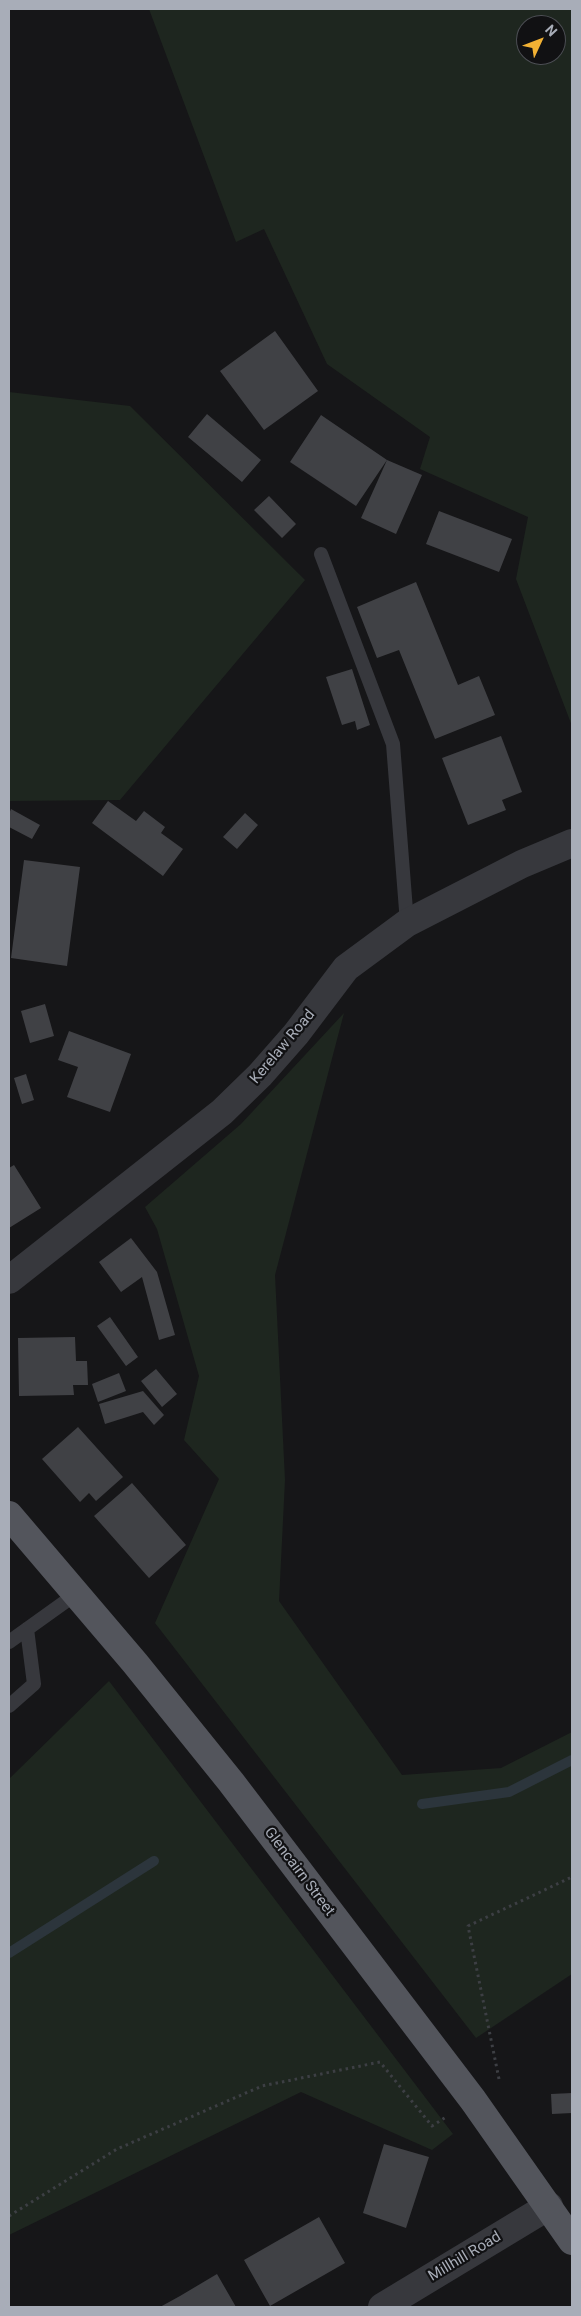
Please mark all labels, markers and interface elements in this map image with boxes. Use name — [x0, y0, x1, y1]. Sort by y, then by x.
north arrow — [516, 15, 566, 65]
text: N — [542, 21, 560, 40]
street label: Kerelaw Road — [247, 1006, 319, 1088]
street label: Glencairn Street — [260, 1824, 338, 1920]
street label: Millhill Road — [425, 2228, 505, 2286]

